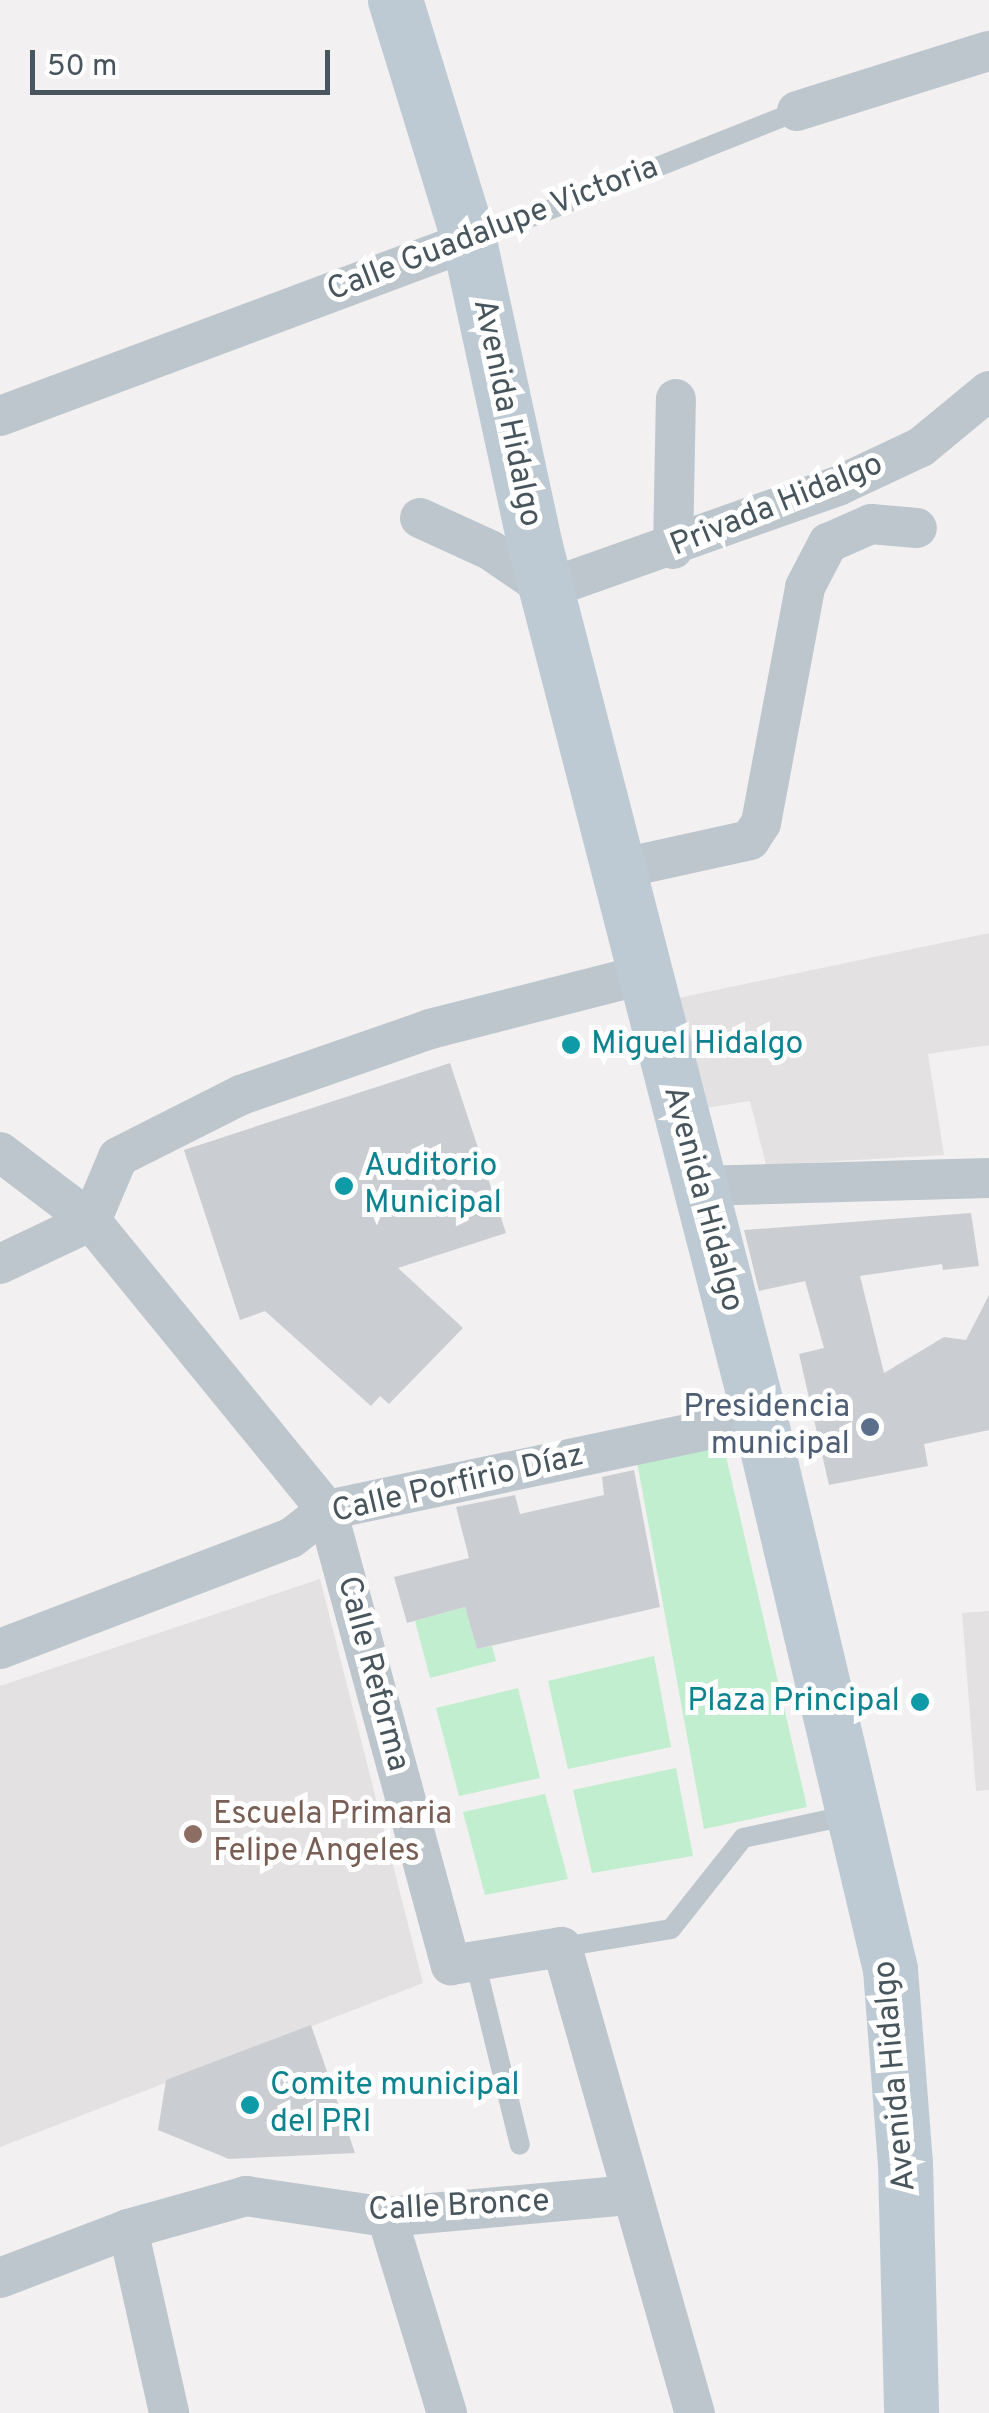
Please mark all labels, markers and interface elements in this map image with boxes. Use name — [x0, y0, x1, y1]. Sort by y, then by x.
scale bar — [35, 30, 335, 92]
text: 50 m — [47, 49, 117, 86]
street label: Calle Guadalupe Victoria — [321, 149, 665, 311]
street label: Avenida Hidalgo — [463, 296, 549, 530]
street label: Privada Hidalgo — [665, 446, 889, 566]
place label: Miguel Hidalgo — [591, 1026, 803, 1064]
marker: Miguel Hidalgo — [560, 1034, 582, 1056]
street label: Avenida Hidalgo — [653, 1082, 751, 1316]
place label: Auditorio Municipal — [364, 1149, 502, 1224]
marker: Auditorio Municipal — [333, 1175, 355, 1197]
place label: Presidencia municipal — [683, 1390, 850, 1465]
marker: Presidencia municipal — [859, 1416, 881, 1438]
street label: Calle Porfirio Díaz — [328, 1437, 588, 1533]
street label: Calle Reforma — [328, 1572, 416, 1776]
place label: Plaza Principal — [687, 1683, 900, 1721]
marker: Plaza Principal — [909, 1691, 931, 1713]
place label: Escuela Primaria Felipe Angeles — [213, 1797, 452, 1872]
marker: Escuela Primaria Felipe Angeles — [182, 1823, 204, 1845]
street label: Avenida Hidalgo — [867, 1959, 925, 2193]
place label: Comite municipal del PRI — [270, 2068, 520, 2143]
marker: Comite municipal del PRI — [239, 2094, 261, 2116]
street label: Calle Bronce — [367, 2183, 551, 2231]

